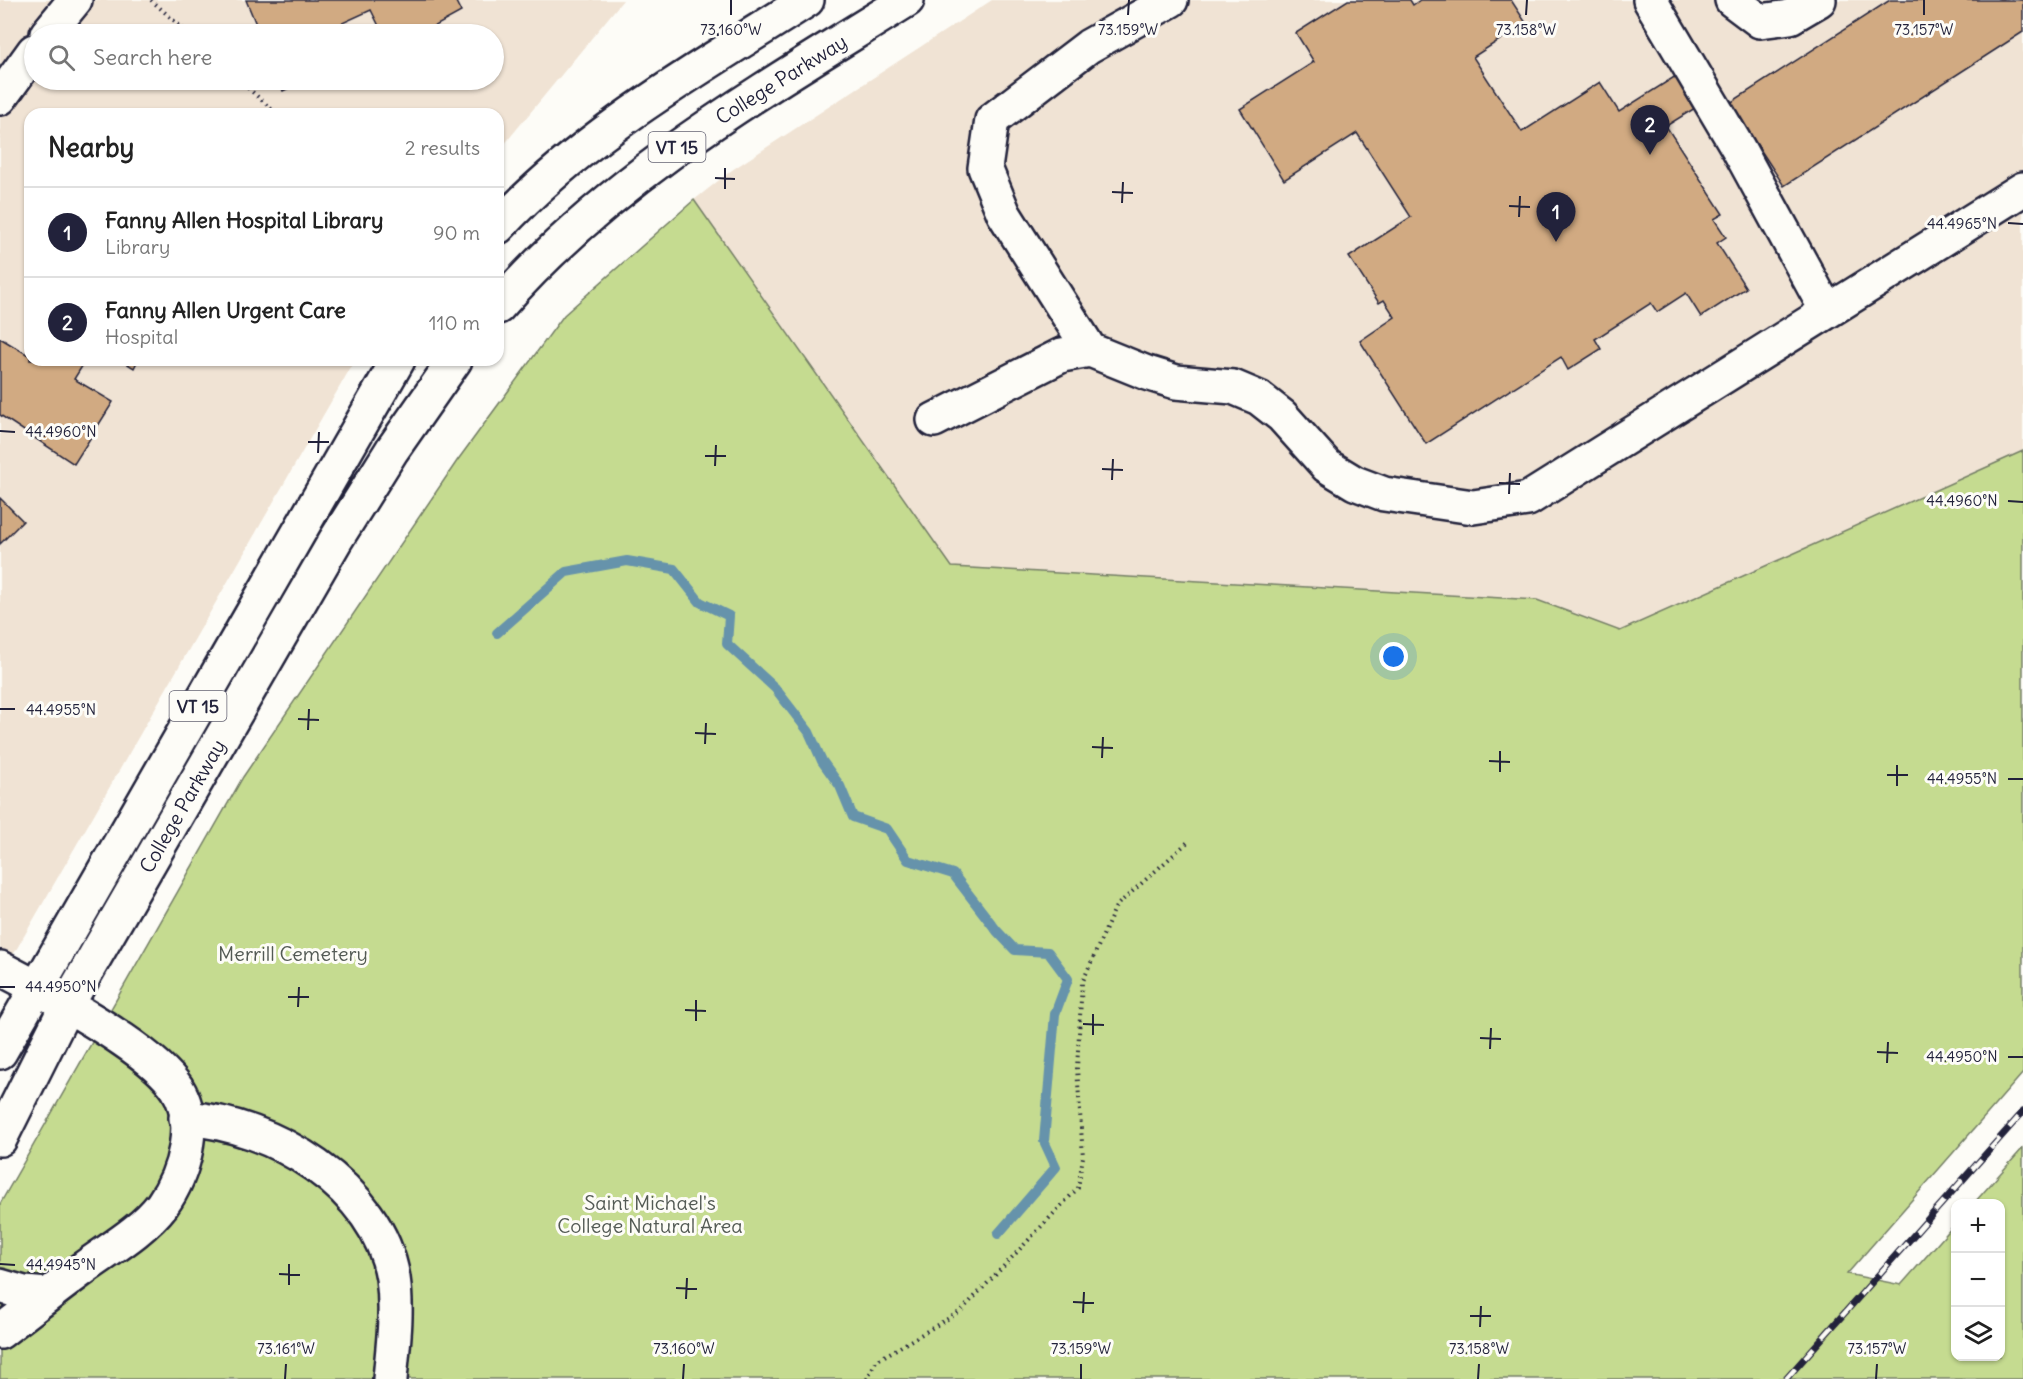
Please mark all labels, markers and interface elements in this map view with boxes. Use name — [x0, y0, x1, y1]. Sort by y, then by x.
text: 73.160°W — [700, 20, 762, 39]
text: 73.159°W — [1098, 20, 1158, 39]
text: 73.158°W — [1496, 20, 1556, 39]
text: 73.157°W — [1895, 20, 1954, 39]
search box — [24, 24, 504, 90]
street label: College Parkway — [711, 29, 851, 129]
icon: search — [45, 41, 78, 74]
text: Search here — [93, 43, 212, 71]
pin: 2 — [1630, 106, 1670, 155]
text: Nearby — [48, 131, 134, 164]
road number: VT 15 — [648, 132, 706, 162]
text: 2 results — [405, 135, 480, 160]
pin: 1 — [1536, 192, 1576, 242]
text: Fanny Allen Hospital Library — [105, 206, 383, 234]
text: 44.4965°N — [1927, 214, 1997, 233]
text: 1 — [64, 220, 71, 245]
text: 90 m — [433, 220, 480, 245]
text: Library — [105, 234, 170, 259]
text: Fanny Allen Urgent Care — [105, 296, 346, 324]
text: 2 — [62, 310, 73, 335]
text: 110 m — [429, 310, 480, 335]
text: Hospital — [105, 324, 178, 349]
text: 44.4960°N — [25, 422, 97, 441]
text: 44.4960°N — [1926, 491, 1998, 510]
your location — [1379, 642, 1408, 671]
road number: VT 15 — [170, 691, 226, 721]
text: 44.4955°N — [26, 700, 96, 719]
street label: College Parkway — [134, 735, 230, 877]
text: 44.4955°N — [1927, 769, 1997, 788]
park label: Merrill Cemetery — [218, 941, 368, 966]
text: 44.4950°N — [25, 977, 97, 996]
text: 44.4950°N — [1926, 1047, 1998, 1066]
park label: Saint Michael's College Natural Area — [557, 1190, 743, 1238]
map controls — [1951, 1199, 2005, 1361]
button: + — [1951, 1199, 2005, 1253]
button: − — [1951, 1253, 2005, 1307]
text: 44.4945°N — [26, 1255, 96, 1274]
button: layers — [1951, 1307, 2005, 1361]
text: 73.161°W — [257, 1339, 315, 1358]
text: 73.160°W — [653, 1339, 715, 1358]
text: 73.159°W — [1051, 1339, 1111, 1358]
text: 73.158°W — [1449, 1339, 1509, 1358]
text: 73.157°W — [1848, 1339, 1907, 1358]

